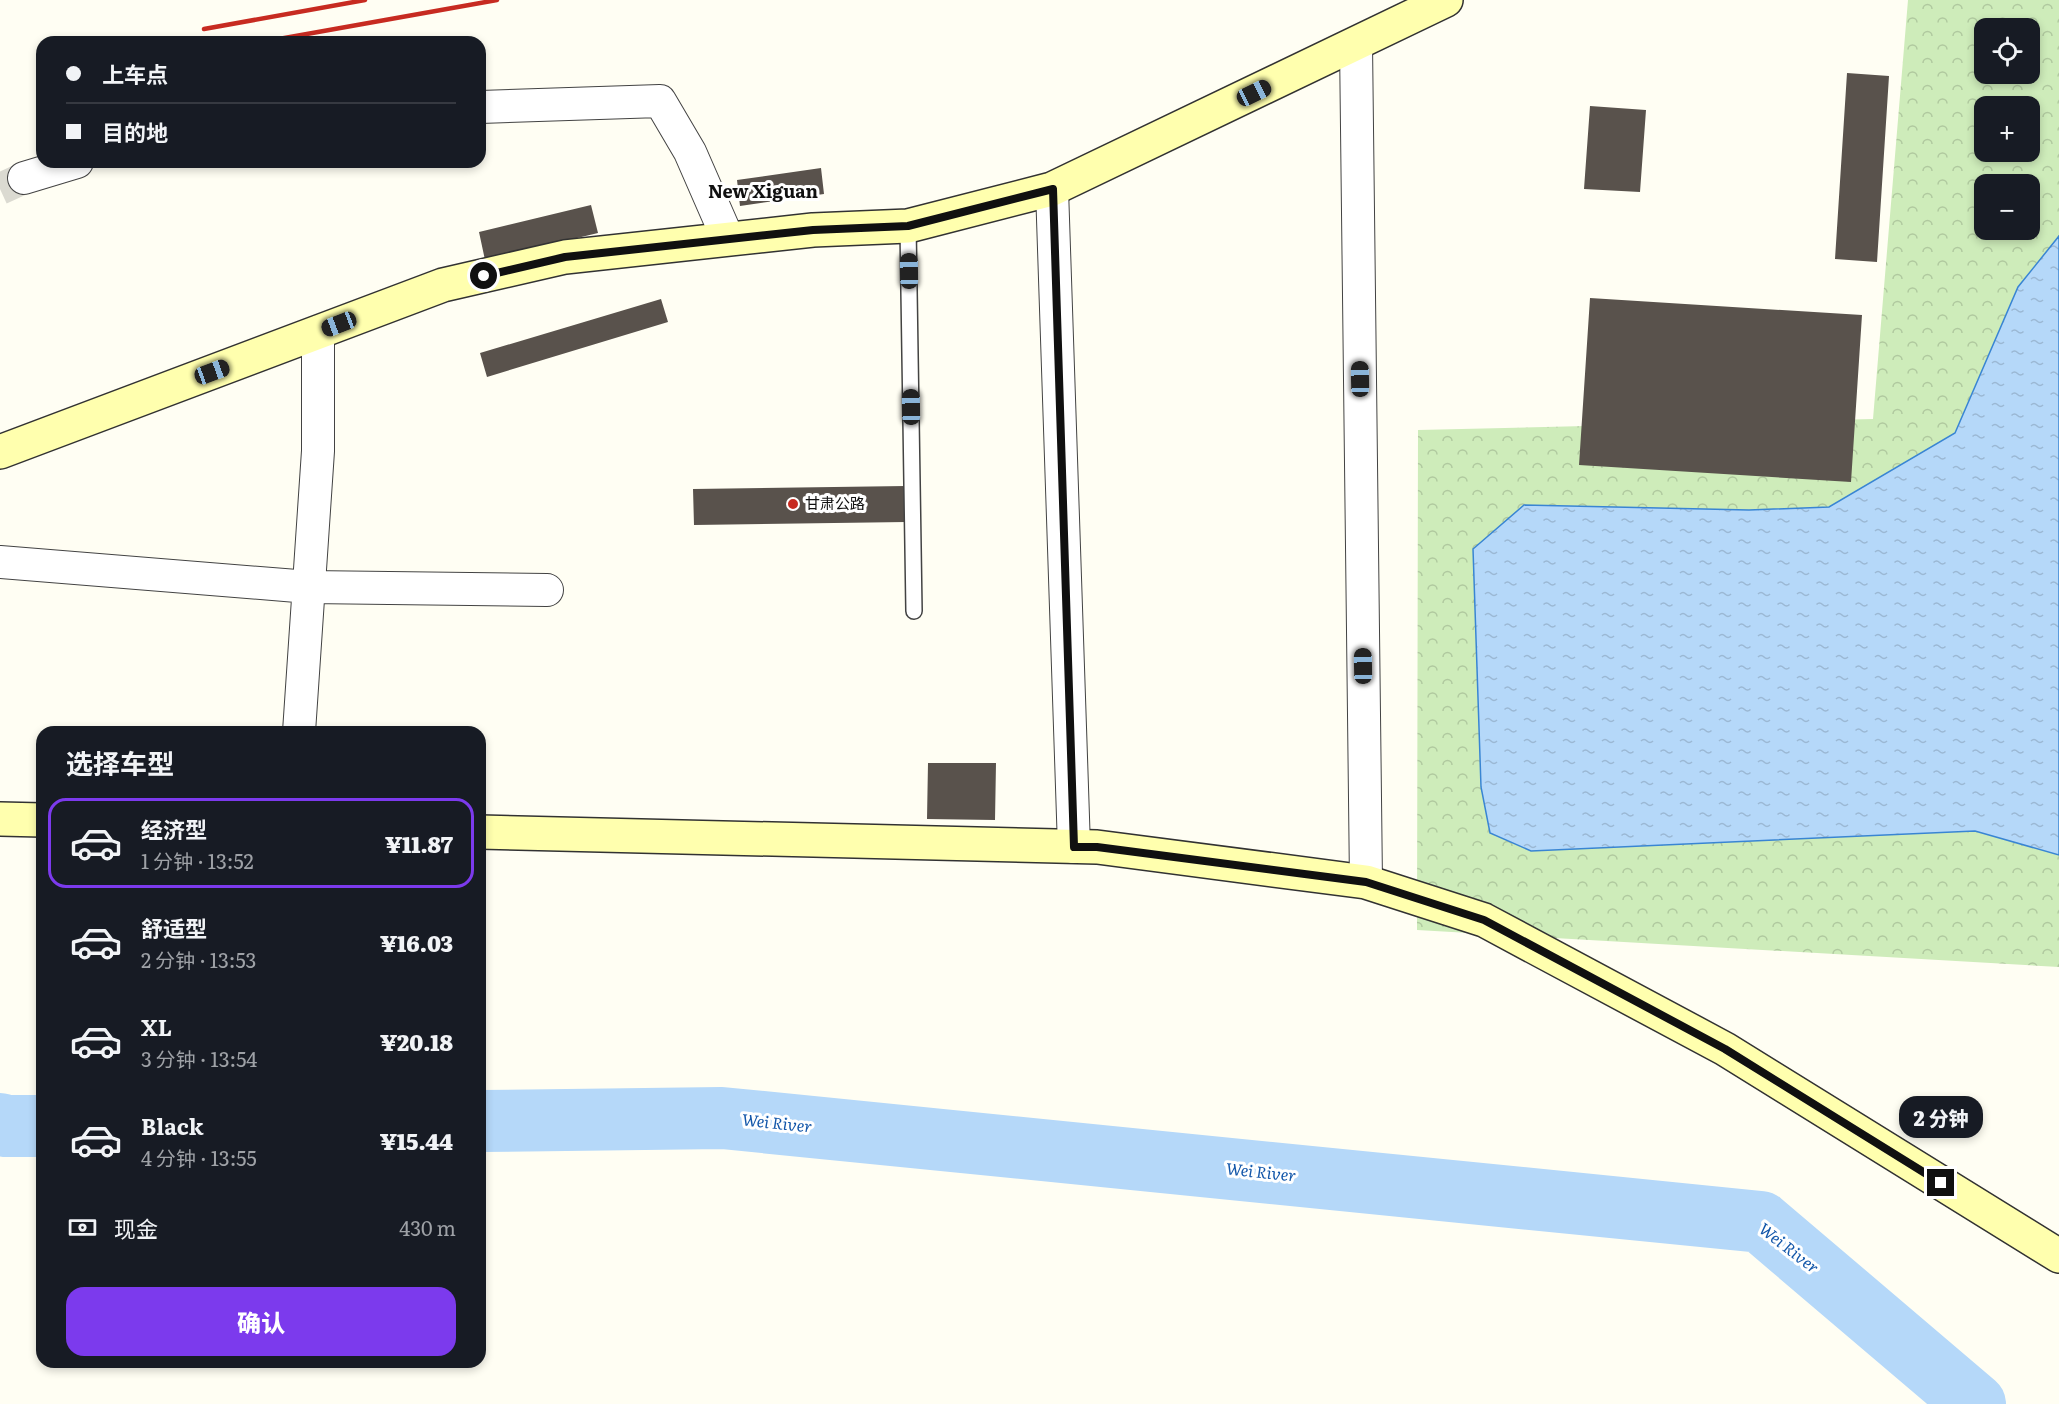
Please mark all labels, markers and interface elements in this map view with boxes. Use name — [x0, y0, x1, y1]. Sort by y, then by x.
map controls — [1974, 18, 2040, 240]
button: locate — [1974, 18, 2040, 84]
text: 上车点 — [102, 57, 168, 90]
car — [1234, 77, 1274, 109]
button: + — [1974, 96, 2040, 162]
text: 目的地 — [102, 115, 168, 148]
button: − — [1974, 174, 2040, 240]
district label: New Xiguan — [708, 177, 819, 204]
car — [900, 253, 918, 289]
route start — [470, 262, 497, 289]
car — [319, 309, 359, 339]
car — [192, 357, 232, 387]
car — [1351, 361, 1369, 397]
car — [902, 389, 920, 425]
place label: 甘肃公路 — [805, 491, 865, 514]
marker: 甘肃公路 — [786, 497, 800, 511]
car — [1354, 648, 1372, 684]
text: 选择车型 — [66, 742, 174, 782]
text: 经济型 — [141, 812, 207, 845]
icon: car — [69, 816, 123, 870]
text: ¥11.87 — [385, 827, 453, 860]
text: 1 分钟 · 13:52 — [141, 845, 254, 875]
text: 舒适型 — [141, 911, 207, 944]
icon: car — [69, 915, 123, 969]
text: ¥16.03 — [380, 926, 453, 959]
text: 2 分钟 · 13:53 — [141, 944, 256, 974]
text: XL — [141, 1010, 172, 1043]
icon: car — [69, 1014, 123, 1068]
text: ¥20.18 — [380, 1025, 453, 1058]
text: 3 分钟 · 13:54 — [141, 1043, 257, 1073]
callout: 2 分钟 — [1899, 1096, 1983, 1138]
text: 2 分钟 — [1913, 1102, 1969, 1132]
water label: Wei River — [741, 1106, 813, 1138]
text: Black — [141, 1109, 203, 1142]
icon: car — [69, 1113, 123, 1167]
text: ¥15.44 — [380, 1124, 453, 1157]
text: 4 分钟 · 13:55 — [141, 1142, 257, 1172]
water label: Wei River — [1225, 1155, 1297, 1187]
route end — [1927, 1169, 1954, 1196]
icon: cash — [66, 1211, 99, 1244]
text: 现金 — [114, 1211, 158, 1244]
text: 430 m — [399, 1212, 456, 1242]
water label: Wei River — [1755, 1216, 1825, 1278]
button: 确认 — [66, 1287, 456, 1356]

